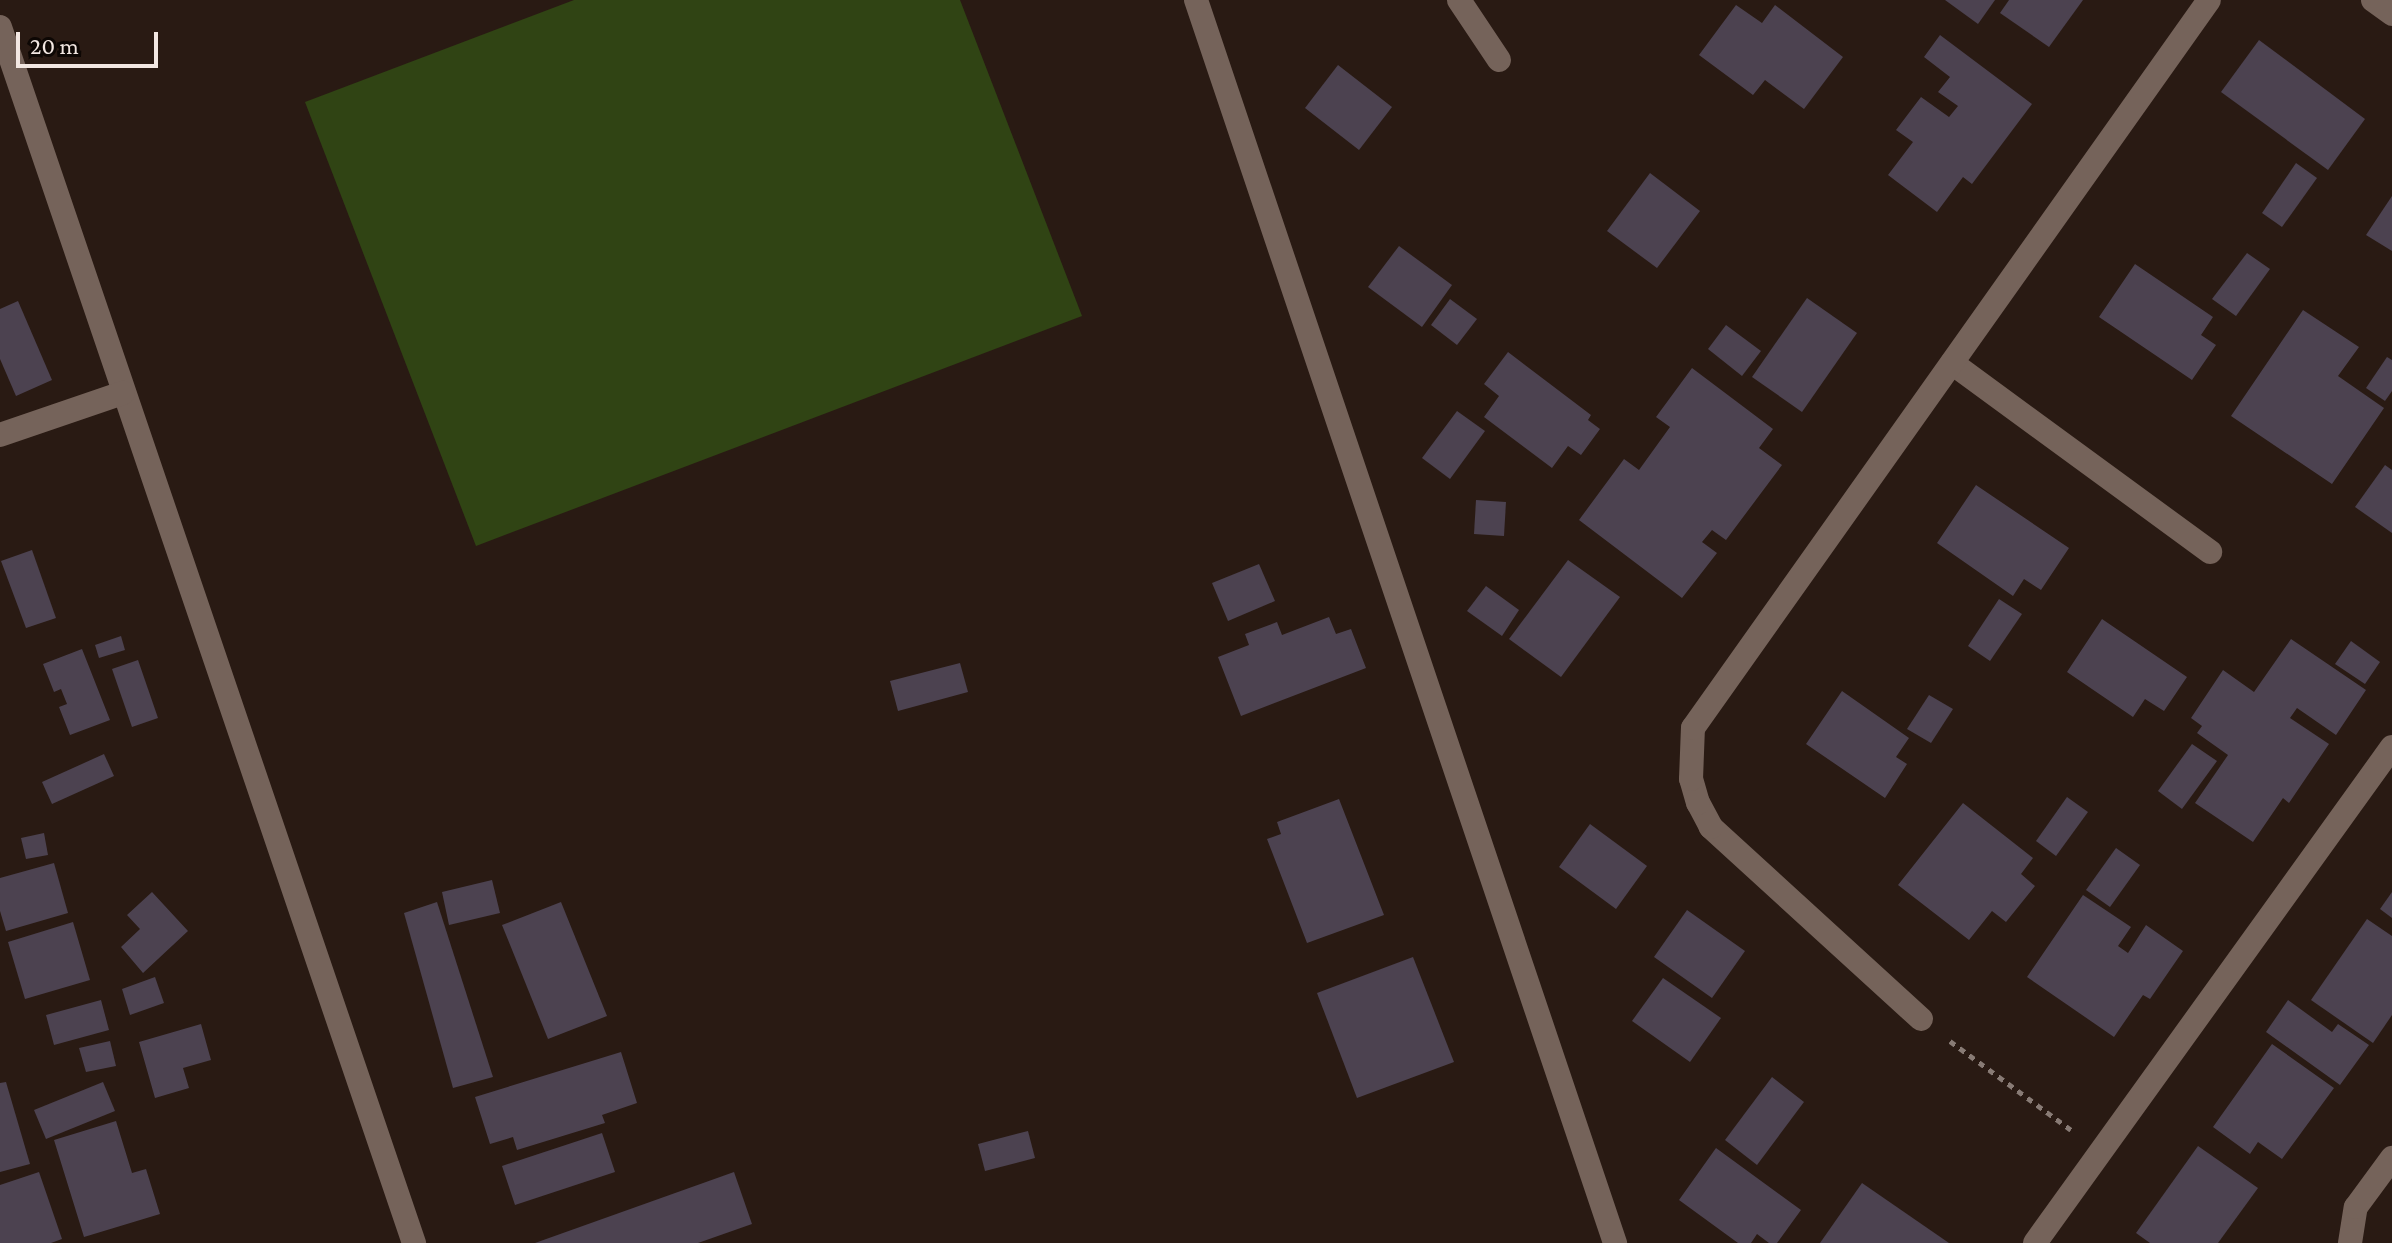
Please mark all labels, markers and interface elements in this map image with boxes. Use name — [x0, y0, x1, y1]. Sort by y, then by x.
scale bar — [20, 16, 162, 66]
text: 20 m — [30, 32, 79, 59]

